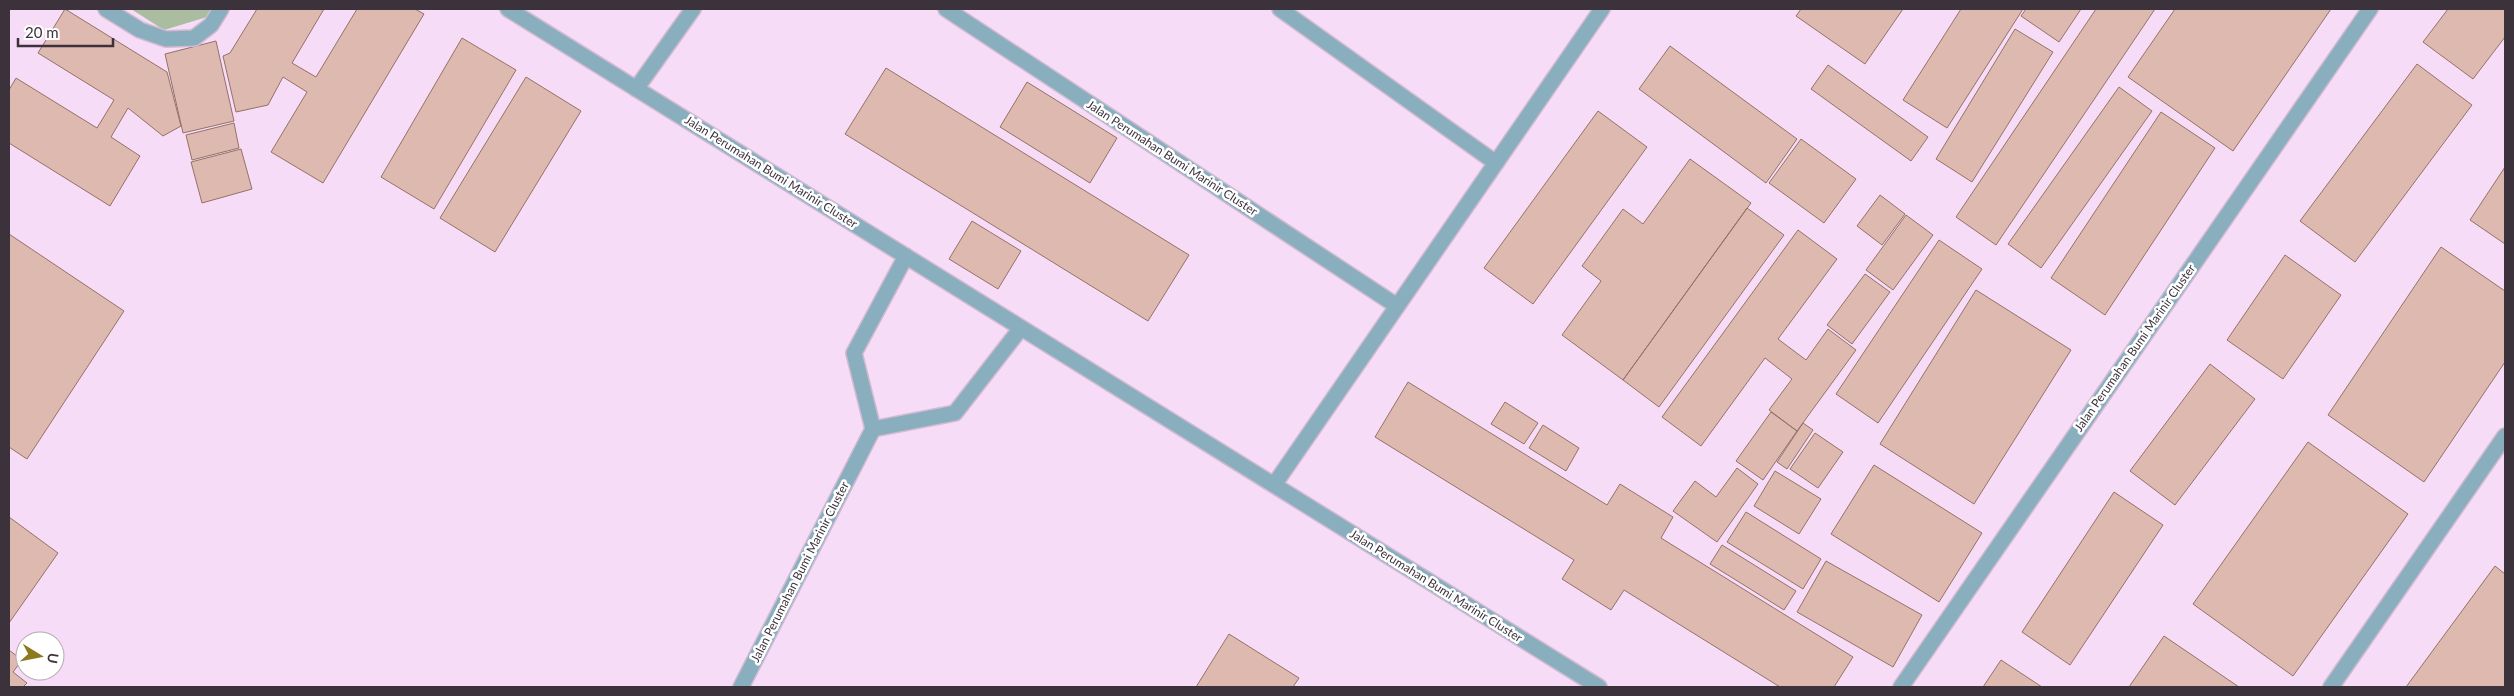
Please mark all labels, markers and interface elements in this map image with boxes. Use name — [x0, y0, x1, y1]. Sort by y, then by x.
scale bar — [18, 15, 112, 47]
text: 20 m — [25, 23, 59, 41]
street label: Jalan Perumahan Bumi Marinir Cluster — [1084, 97, 1261, 219]
street label: Jalan Perumahan Bumi Marinir Cluster — [682, 112, 861, 231]
street label: Jalan Perumahan Bumi Marinir Cluster — [2071, 261, 2199, 434]
street label: Jalan Perumahan Bumi Marinir Cluster — [747, 478, 852, 665]
street label: Jalan Perumahan Bumi Marinir Cluster — [1347, 526, 1526, 645]
north arrow — [15, 631, 65, 681]
text: U — [44, 652, 63, 665]

